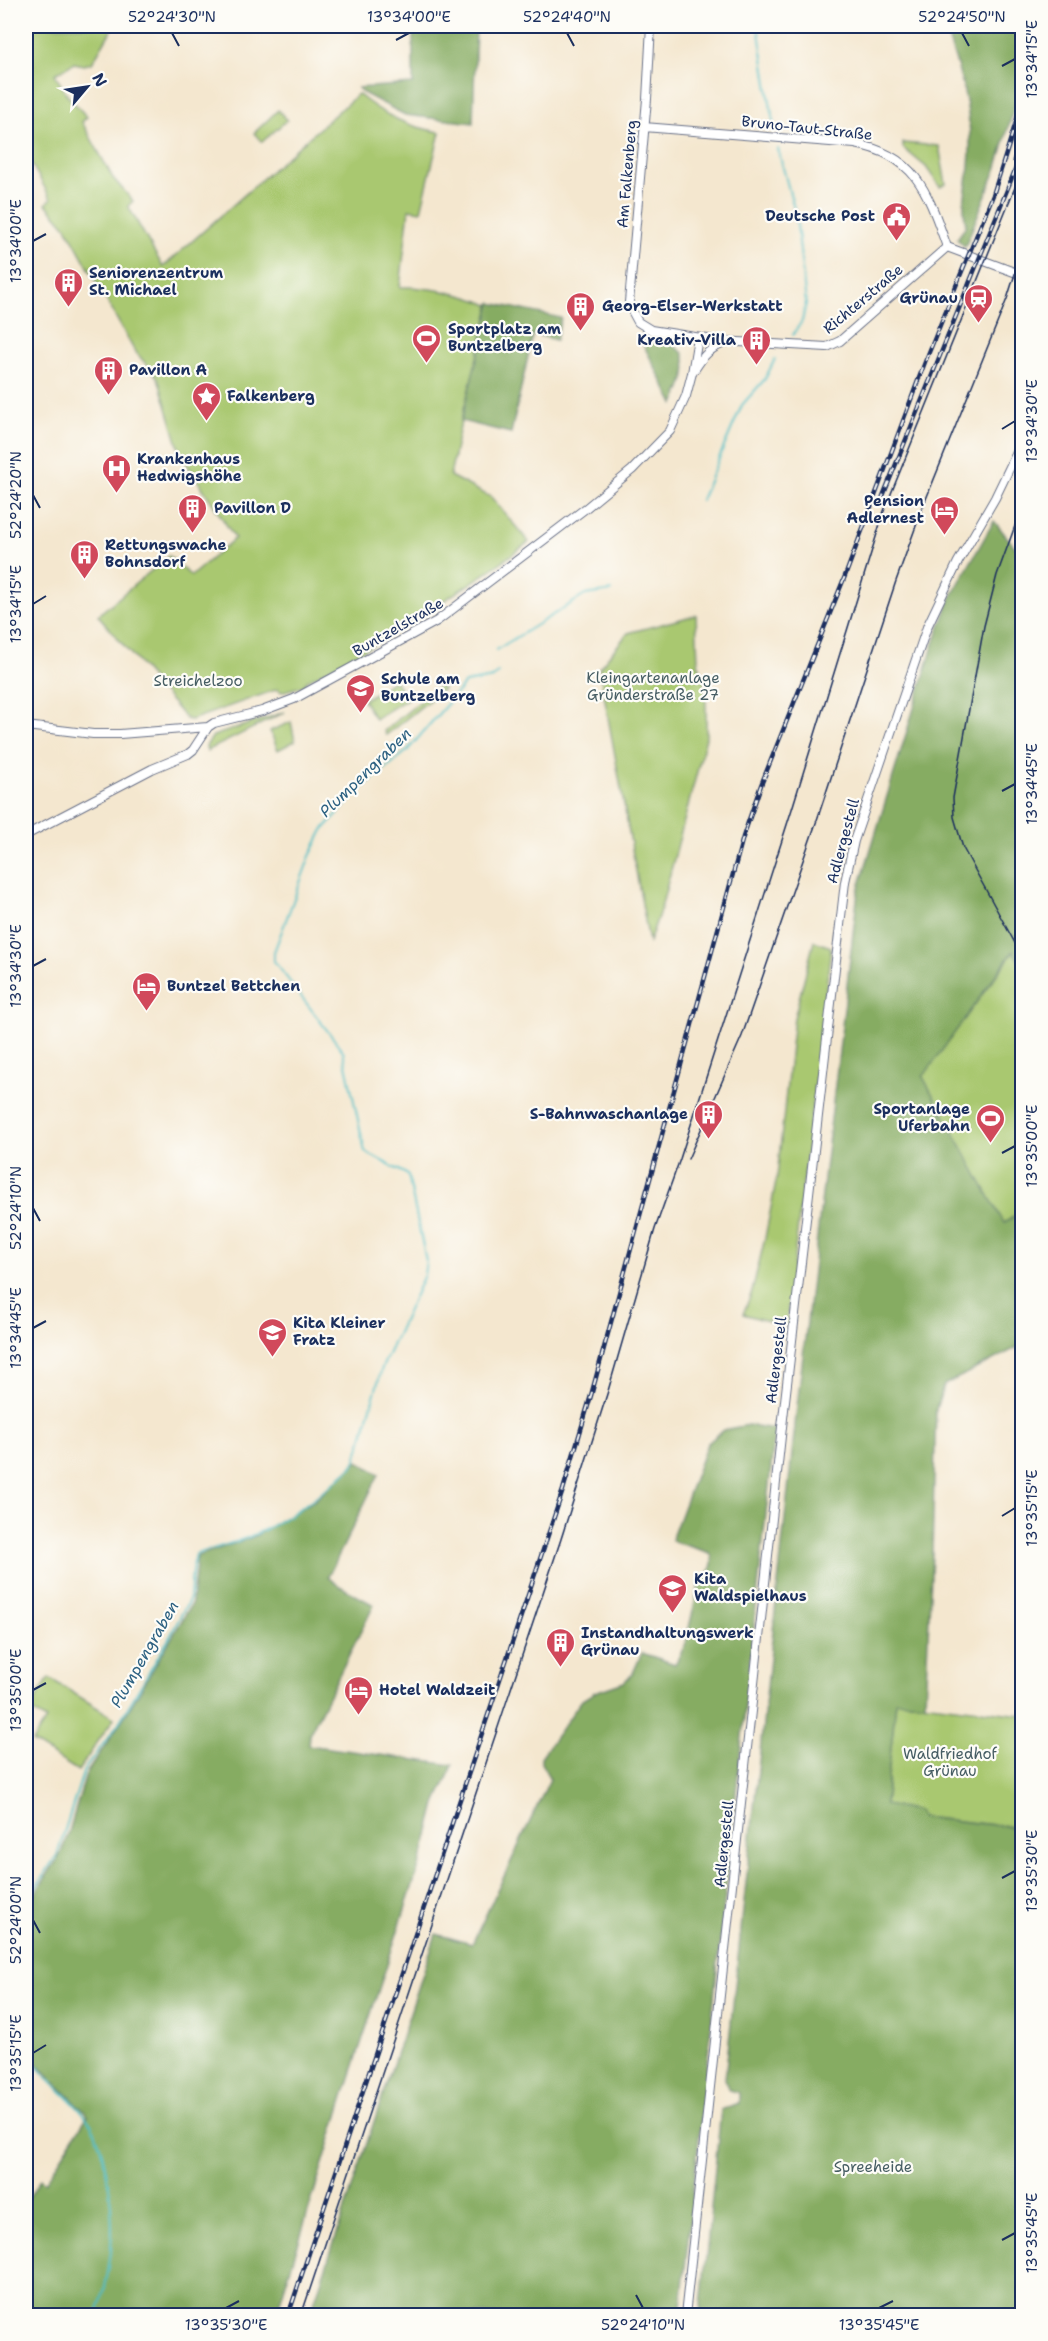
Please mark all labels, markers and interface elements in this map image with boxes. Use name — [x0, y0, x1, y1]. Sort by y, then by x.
text: 52°24'30"N — [128, 7, 216, 27]
text: 13°34'00"E — [367, 7, 451, 27]
text: 52°24'40"N — [523, 7, 611, 27]
text: 52°24'50"N — [918, 7, 1006, 27]
text: 13°34'15"E — [1022, 20, 1042, 98]
north arrow — [57, 57, 117, 117]
text: N — [87, 69, 112, 91]
street label: Bruno-Taut-Straße — [741, 111, 873, 145]
street label: Am Falkenberg — [612, 119, 642, 229]
text: 13°34'00"E — [6, 199, 26, 283]
public building icon: Deutsche Post — [880, 200, 912, 242]
place label: Deutsche Post — [765, 206, 875, 226]
street label: Richterstraße — [819, 260, 907, 338]
place label: Seniorenzentrum St. Michael — [89, 263, 223, 300]
building icon: Seniorenzentrum St. Michael — [52, 266, 84, 308]
station icon: Grünau — [963, 282, 995, 324]
place label: Grünau — [899, 288, 958, 308]
building icon: Georg-Elser-Werkstatt — [565, 290, 597, 332]
place label: Georg-Elser-Werkstatt — [602, 296, 783, 316]
place label: Sportplatz am Buntzelberg — [448, 319, 561, 356]
sports icon: Sportplatz am Buntzelberg — [411, 322, 443, 364]
building icon: Kreativ-Villa — [741, 324, 773, 366]
place label: Kreativ-Villa — [637, 330, 737, 350]
building icon: Pavillon A — [92, 354, 124, 396]
place label: Pavillon A — [129, 360, 208, 380]
text: 13°34'30"E — [1022, 379, 1042, 463]
place icon: Falkenberg — [190, 380, 222, 422]
place label: Falkenberg — [227, 386, 315, 406]
place label: Krankenhaus Hedwigshöhe — [137, 449, 242, 486]
text: 52°24'20"N — [6, 451, 26, 539]
hospital icon: Krankenhaus Hedwigshöhe — [100, 452, 132, 494]
place label: Pension Adlernest — [847, 491, 924, 528]
building icon: Pavillon D — [177, 492, 209, 534]
hotel icon: Pension Adlernest — [929, 494, 961, 536]
place label: Pavillon D — [214, 498, 291, 518]
place label: Rettungswache Bohnsdorf — [105, 535, 227, 572]
building icon: Rettungswache Bohnsdorf — [68, 538, 100, 580]
text: 13°34'15"E — [6, 565, 26, 643]
street label: Buntzelstraße — [349, 593, 447, 661]
park label: Kleingartenanlage Gründerstraße 27 — [586, 668, 720, 705]
place label: Schule am Buntzelberg — [381, 669, 476, 706]
park label: Streichelzoo — [153, 671, 243, 691]
school or university icon: Schule am Buntzelberg — [344, 672, 376, 714]
water label: Plumpengraben — [315, 723, 416, 822]
text: 13°34'45"E — [1022, 743, 1042, 825]
street label: Adlergestell — [822, 796, 864, 886]
text: 13°34'30"E — [6, 924, 26, 1008]
hotel icon: Buntzel Bettchen — [130, 970, 162, 1012]
place label: Buntzel Bettchen — [167, 976, 300, 996]
building icon: S-Bahnwaschanlage — [693, 1098, 725, 1140]
place label: Sportanlage Uferbahn — [873, 1099, 970, 1136]
sports icon: Sportanlage Uferbahn — [975, 1102, 1007, 1144]
place label: S-Bahnwaschanlage — [530, 1104, 688, 1124]
text: 13°35'00"E — [1022, 1105, 1042, 1187]
text: 52°24'10"N — [6, 1166, 26, 1250]
text: 13°34'45"E — [6, 1287, 26, 1369]
place label: Kita Kleiner Fratz — [293, 1313, 386, 1350]
street label: Adlergestell — [761, 1315, 791, 1405]
school or university icon: Kita Kleiner Fratz — [256, 1316, 288, 1358]
text: 13°35'15"E — [1022, 1469, 1042, 1547]
place label: Kita Waldspielhaus — [694, 1569, 807, 1606]
school or university icon: Kita Waldspielhaus — [657, 1572, 689, 1614]
water label: Plumpengraben — [105, 1597, 183, 1711]
place label: Instandhaltungswerk Grünau — [581, 1623, 754, 1660]
building icon: Instandhaltungswerk Grünau — [544, 1626, 576, 1668]
text: 13°35'00"E — [6, 1649, 26, 1731]
hotel icon: Hotel Waldzeit — [342, 1674, 374, 1716]
place label: Hotel Waldzeit — [379, 1680, 495, 1700]
park label: Waldfriedhof Grünau — [903, 1744, 998, 1781]
street label: Adlergestell — [709, 1799, 739, 1888]
text: 13°35'30"E — [1022, 1830, 1042, 1912]
text: 52°24'00"N — [6, 1876, 26, 1964]
text: 13°35'15"E — [6, 2014, 26, 2092]
park label: Spreeheide — [834, 2157, 912, 2177]
text: 13°35'45"E — [1022, 2193, 1042, 2273]
text: 13°35'30"E — [185, 2315, 267, 2335]
text: 52°24'10"N — [601, 2315, 685, 2335]
text: 13°35'45"E — [839, 2315, 919, 2335]

